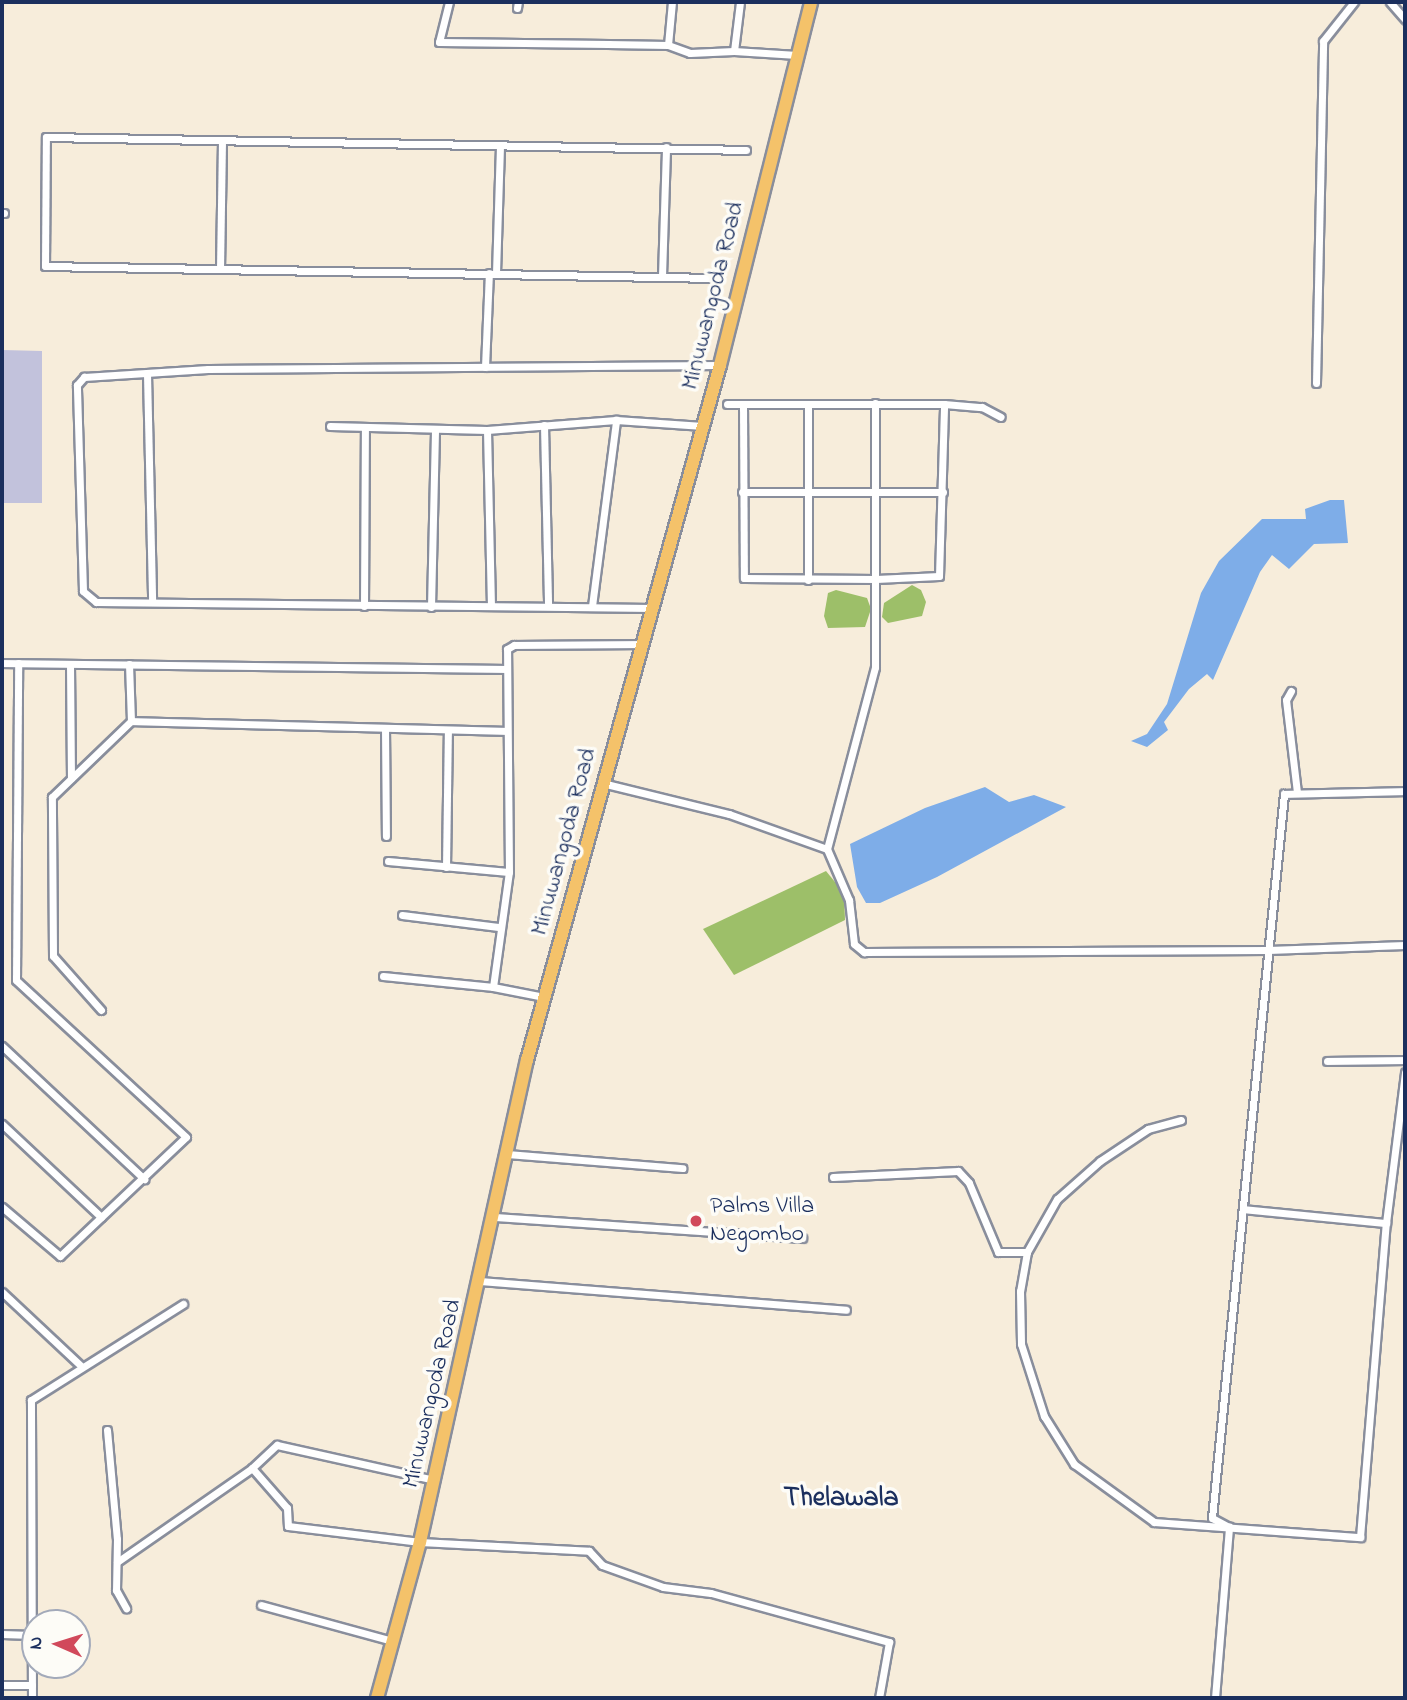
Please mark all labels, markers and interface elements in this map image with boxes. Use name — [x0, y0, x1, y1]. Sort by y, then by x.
street label: Minuwangoda Road — [677, 199, 751, 393]
street label: Minuwangoda Road — [526, 745, 604, 939]
place label: Palms Villa Negombo — [710, 1193, 814, 1249]
marker: Palms Villa Negombo — [688, 1213, 704, 1229]
street label: Minuwangoda Road — [397, 1297, 469, 1491]
district label: Thelawala — [783, 1482, 899, 1516]
north arrow — [21, 1609, 91, 1679]
text: N — [23, 1636, 50, 1650]

